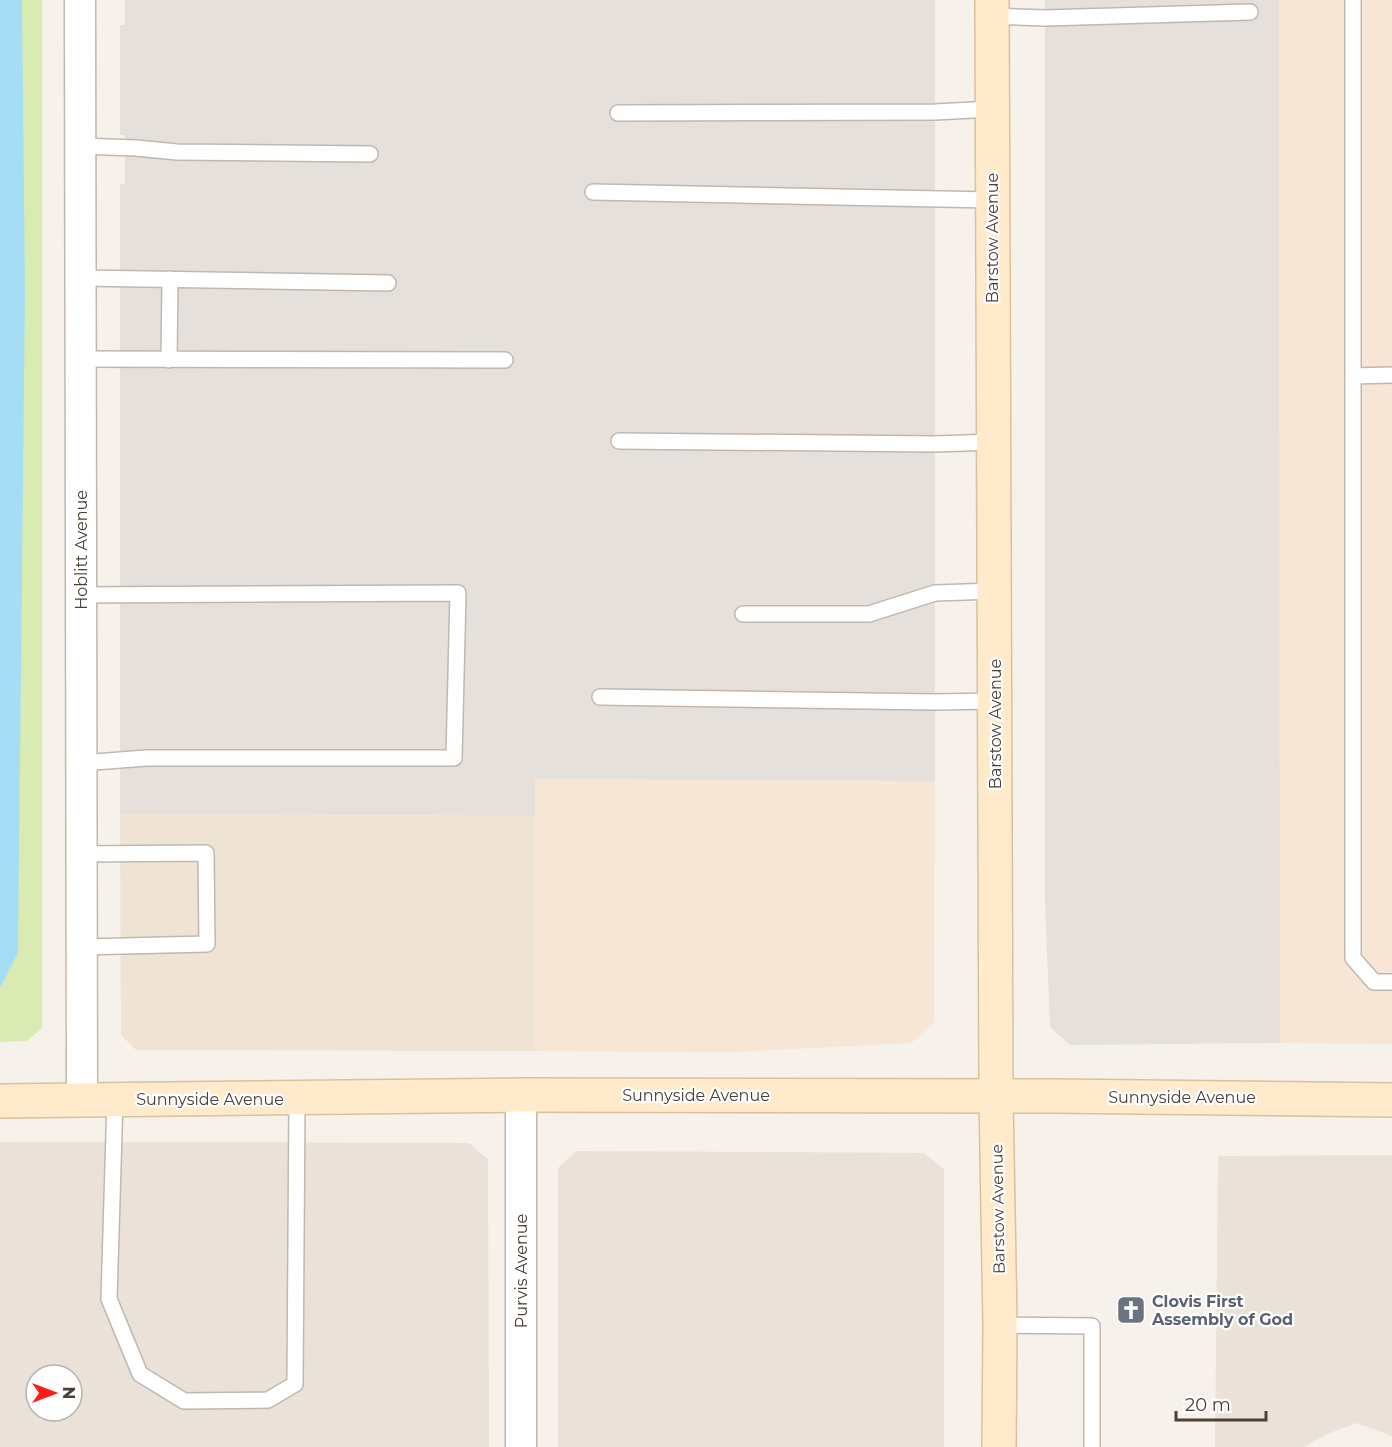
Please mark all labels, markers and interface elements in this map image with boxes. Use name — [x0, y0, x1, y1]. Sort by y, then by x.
street label: Barstow Avenue — [983, 173, 1002, 303]
street label: Hoblitt Avenue — [72, 490, 91, 610]
street label: Barstow Avenue — [986, 659, 1005, 789]
street label: Sunnyside Avenue — [622, 1086, 770, 1105]
street label: Sunnyside Avenue — [1108, 1088, 1256, 1107]
street label: Sunnyside Avenue — [136, 1090, 284, 1109]
street label: Barstow Avenue — [987, 1144, 1009, 1274]
street label: Purvis Avenue — [512, 1214, 531, 1328]
place label: Clovis First Assembly of God — [1151, 1292, 1293, 1329]
church icon: Clovis First Assembly of God — [1115, 1294, 1147, 1326]
north arrow — [24, 1363, 84, 1423]
scale bar — [1176, 1384, 1266, 1422]
text: N — [59, 1387, 78, 1399]
text: 20 m — [1185, 1394, 1231, 1416]

